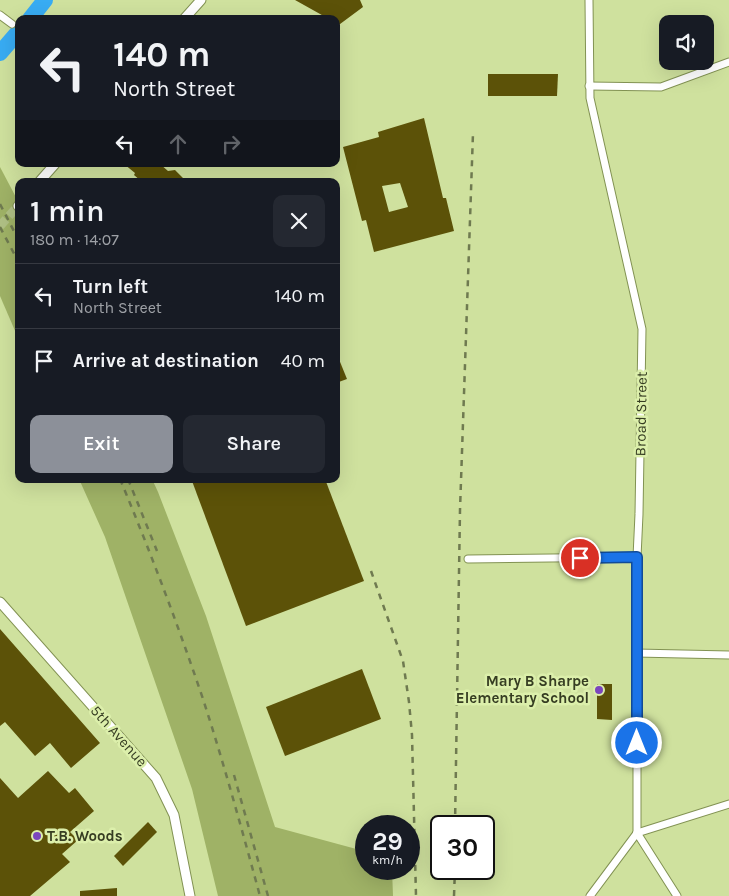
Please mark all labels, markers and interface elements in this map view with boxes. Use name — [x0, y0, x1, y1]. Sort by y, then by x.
map controls — [659, 15, 714, 70]
button: sound — [659, 15, 714, 70]
text: 140 m — [113, 34, 211, 75]
icon: left — [30, 35, 95, 100]
text: North Street — [113, 76, 235, 102]
icon: left — [111, 130, 139, 158]
icon: ahead — [164, 130, 192, 158]
icon: right — [217, 130, 245, 158]
text: 1 min — [30, 193, 104, 229]
button: close — [273, 195, 325, 247]
text: 180 m · 14:07 — [30, 230, 119, 249]
text: Turn left — [73, 276, 148, 298]
icon: left — [30, 282, 58, 310]
text: 140 m — [275, 285, 325, 307]
text: North Street — [73, 298, 162, 317]
icon: arrive — [30, 347, 58, 375]
text: Arrive at destination — [73, 350, 259, 372]
text: 40 m — [281, 350, 325, 372]
street label: Broad Street — [631, 371, 651, 457]
button: Exit — [30, 415, 173, 473]
button: Share — [183, 415, 325, 473]
pin — [559, 537, 601, 579]
icon: arrive — [566, 544, 594, 572]
place label: Mary B Sharpe Elementary School — [456, 672, 589, 707]
marker: Mary B Sharpe Elementary School — [593, 684, 605, 696]
street label: 5th Avenue — [87, 702, 151, 770]
position arrow — [610, 716, 662, 768]
speed limit sign: 30 — [430, 815, 495, 880]
place label: T.B. Woods — [47, 827, 123, 845]
text: 29 — [372, 827, 403, 856]
marker: T.B. Woods — [31, 830, 43, 842]
text: km/h — [372, 853, 403, 867]

